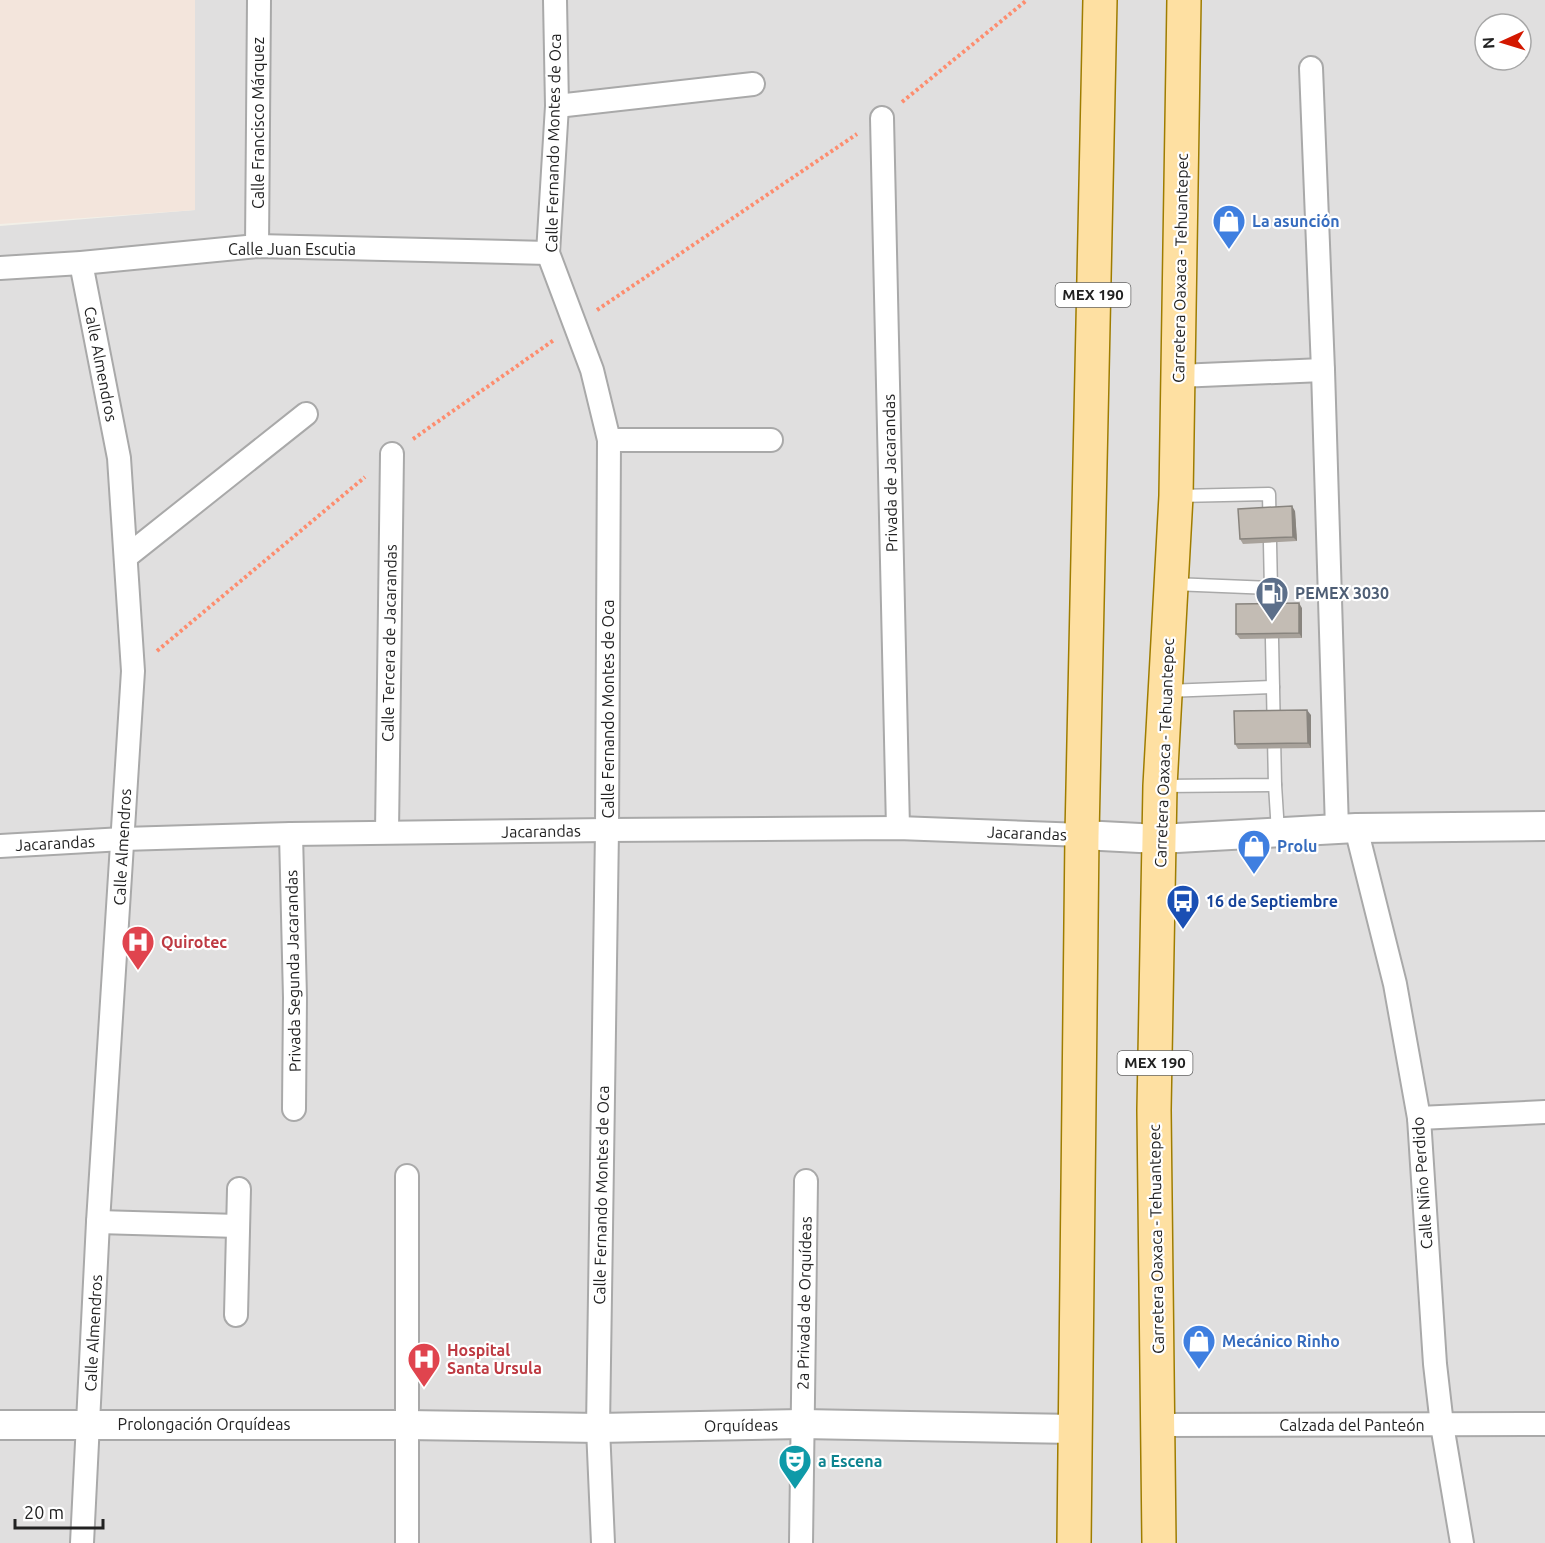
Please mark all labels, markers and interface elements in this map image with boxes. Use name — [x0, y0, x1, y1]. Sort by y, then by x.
north arrow — [1473, 12, 1533, 72]
street label: Calle Fernando Montes de Oca — [542, 33, 564, 253]
text: N — [1479, 36, 1497, 50]
street label: Calle Francisco Márquez — [249, 37, 267, 209]
street label: Carretera Oaxaca - Tehuantepec — [1169, 152, 1191, 383]
shop icon: La asunción — [1211, 203, 1247, 250]
place label: La asunción — [1252, 212, 1340, 230]
street label: Calle Juan Escutia — [228, 240, 356, 258]
road number: MEX 190 — [1056, 283, 1130, 307]
street label: Calle Almendros — [81, 305, 121, 423]
street label: Privada de Jacarandas — [880, 394, 900, 552]
street label: Calle Tercera de Jacarandas — [378, 544, 400, 742]
fuel station icon: PEMEX 3030 — [1254, 575, 1290, 622]
place label: PEMEX 3030 — [1295, 584, 1389, 602]
street label: Calle Fernando Montes de Oca — [599, 599, 617, 819]
street label: Carretera Oaxaca - Tehuantepec — [1151, 637, 1177, 868]
street label: Calle Almendros — [110, 788, 134, 906]
street label: Jacarandas — [501, 821, 581, 841]
street label: Jacarandas — [987, 823, 1067, 843]
shop icon: Prolu — [1236, 828, 1272, 875]
street label: Jacarandas — [15, 832, 95, 854]
place label: Prolu — [1277, 837, 1317, 855]
street label: Privada Segunda Jacarandas — [282, 870, 304, 1072]
bus stop icon: 16 de Septiembre — [1165, 883, 1201, 930]
place label: 16 de Septiembre — [1206, 892, 1338, 910]
hospital icon: Quirotec — [120, 924, 156, 971]
place label: Quirotec — [161, 933, 227, 951]
road number: MEX 190 — [1118, 1051, 1192, 1075]
street label: Calle Fernando Montes de Oca — [590, 1085, 612, 1305]
street label: Calle Niño Perdido — [1408, 1116, 1436, 1250]
street label: Carretera Oaxaca - Tehuantepec — [1145, 1123, 1167, 1354]
street label: 2a Privada de Orquídeas — [793, 1216, 815, 1390]
street label: Calle Almendros — [81, 1274, 105, 1392]
shop icon: Mecánico Rinho — [1181, 1323, 1217, 1370]
place label: Mecánico Rinho — [1222, 1332, 1340, 1350]
hospital icon: Hospital Santa Ursula — [406, 1341, 442, 1388]
place label: Hospital Santa Ursula — [447, 1341, 542, 1377]
street label: Prolongación Orquídeas — [118, 1415, 290, 1433]
street label: Orquídeas — [704, 1415, 778, 1435]
street label: Calzada del Panteón — [1279, 1416, 1425, 1434]
theatre icon: a Escena — [777, 1443, 813, 1490]
place label: a Escena — [818, 1452, 882, 1470]
scale bar — [15, 1492, 104, 1530]
text: 20 m — [24, 1502, 64, 1522]

